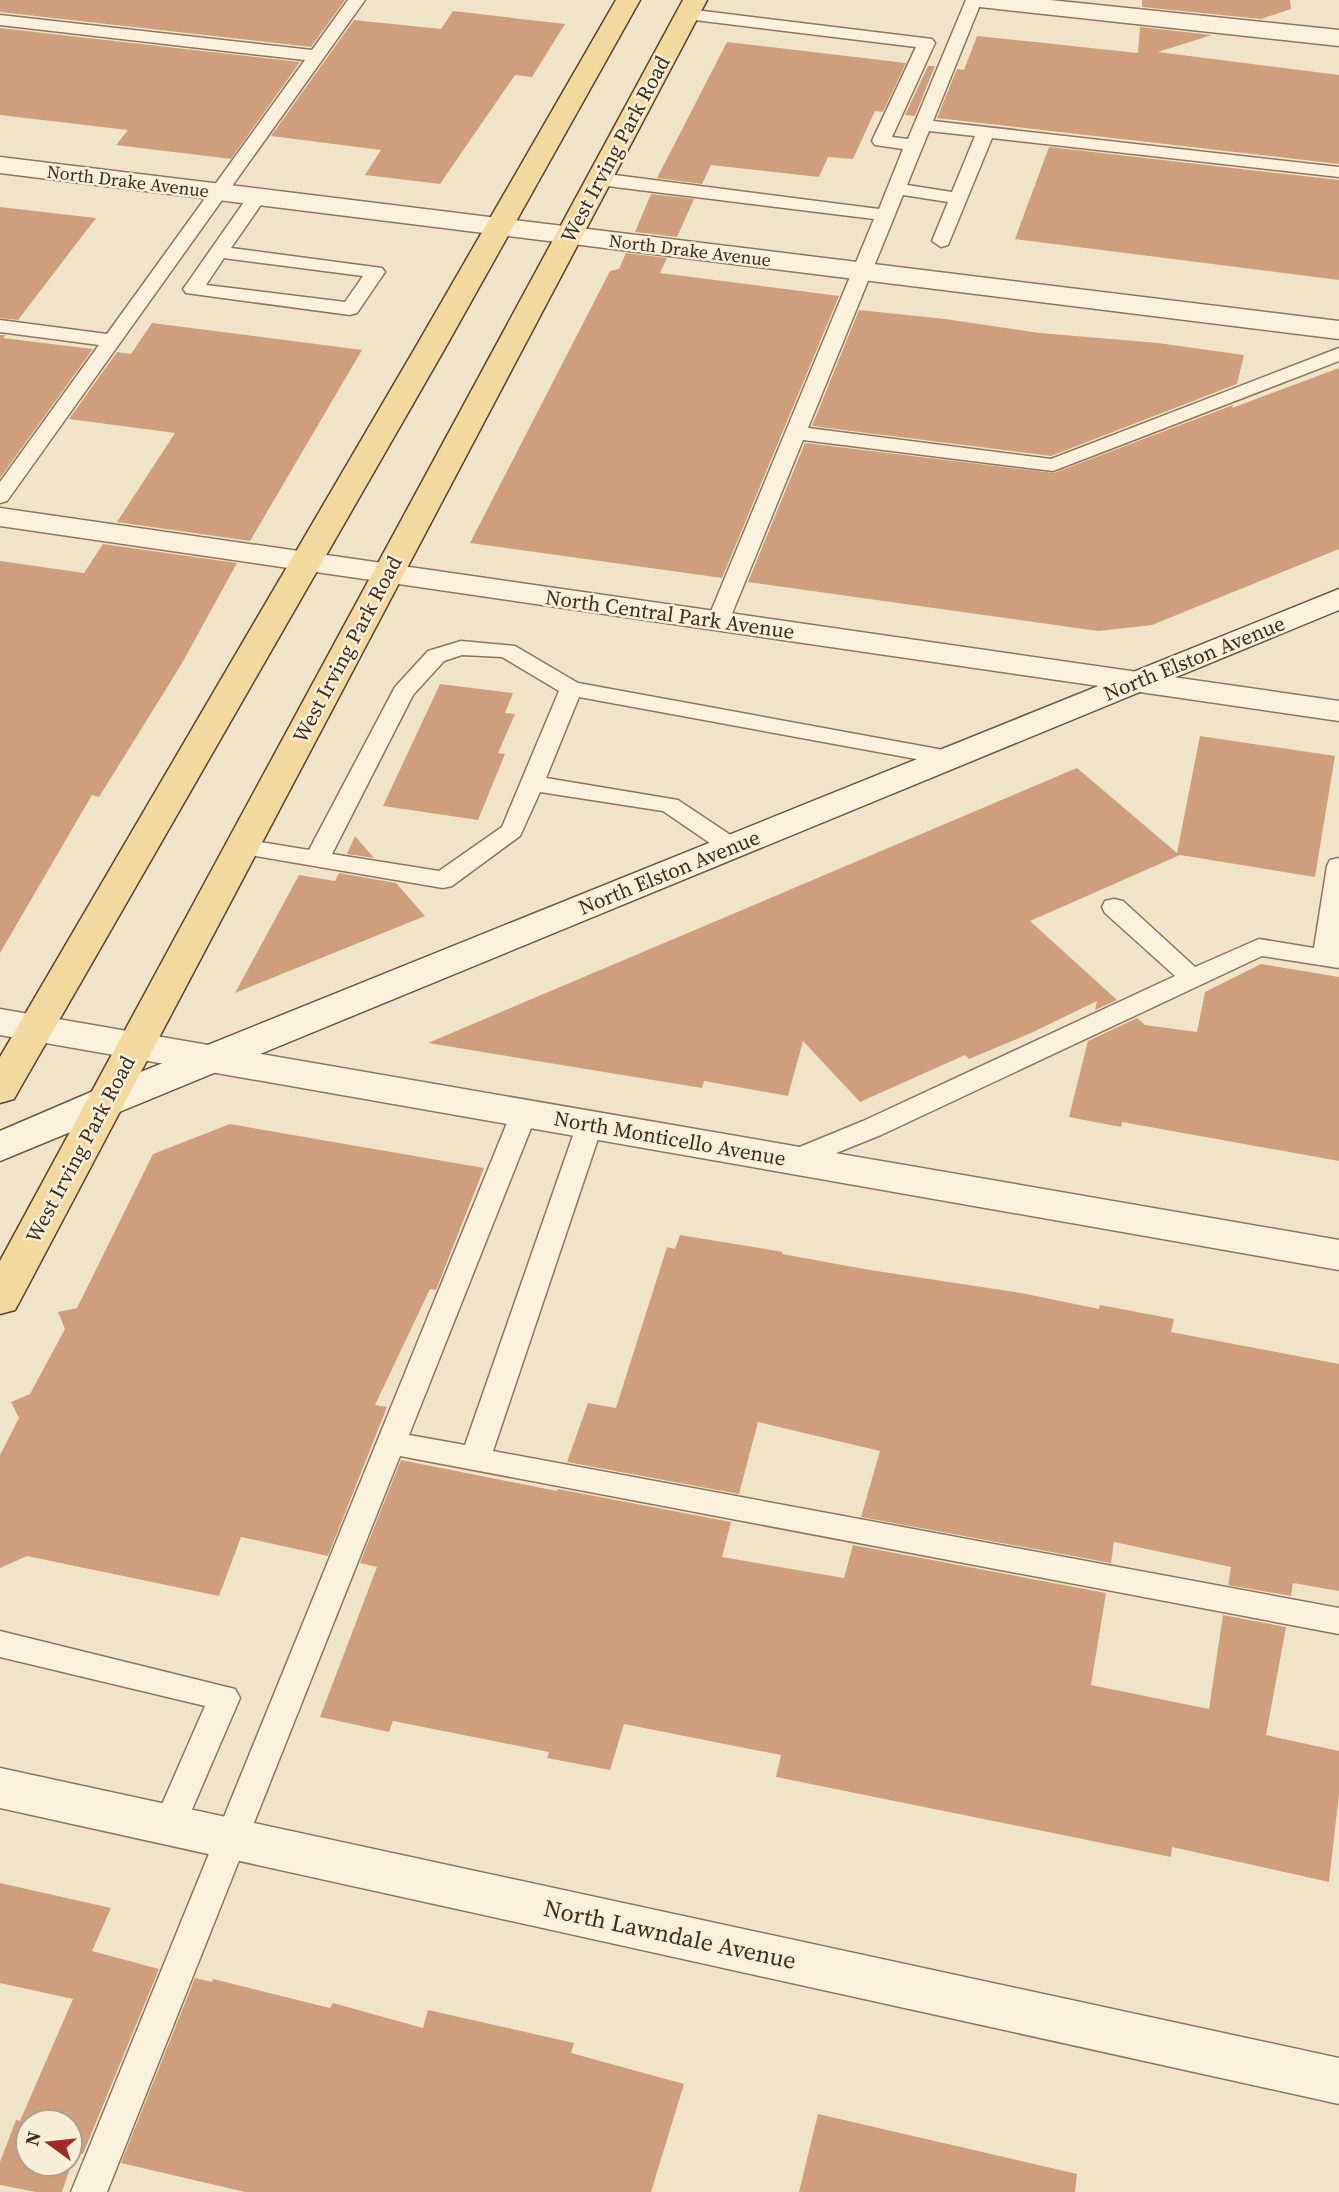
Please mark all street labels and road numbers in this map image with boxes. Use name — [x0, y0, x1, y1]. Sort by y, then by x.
street label: West Irving Park Road — [553, 50, 677, 248]
street label: North Drake Avenue — [46, 159, 210, 203]
street label: North Drake Avenue — [608, 228, 772, 272]
street label: West Irving Park Road — [285, 550, 409, 748]
street label: North Central Park Avenue — [544, 582, 796, 646]
street label: North Elston Avenue — [1099, 608, 1289, 708]
street label: North Elston Avenue — [574, 822, 764, 922]
street label: West Irving Park Road — [18, 1050, 142, 1248]
street label: North Monticello Avenue — [552, 1103, 788, 1173]
street label: North Lawndale Avenue — [541, 1891, 799, 1977]

